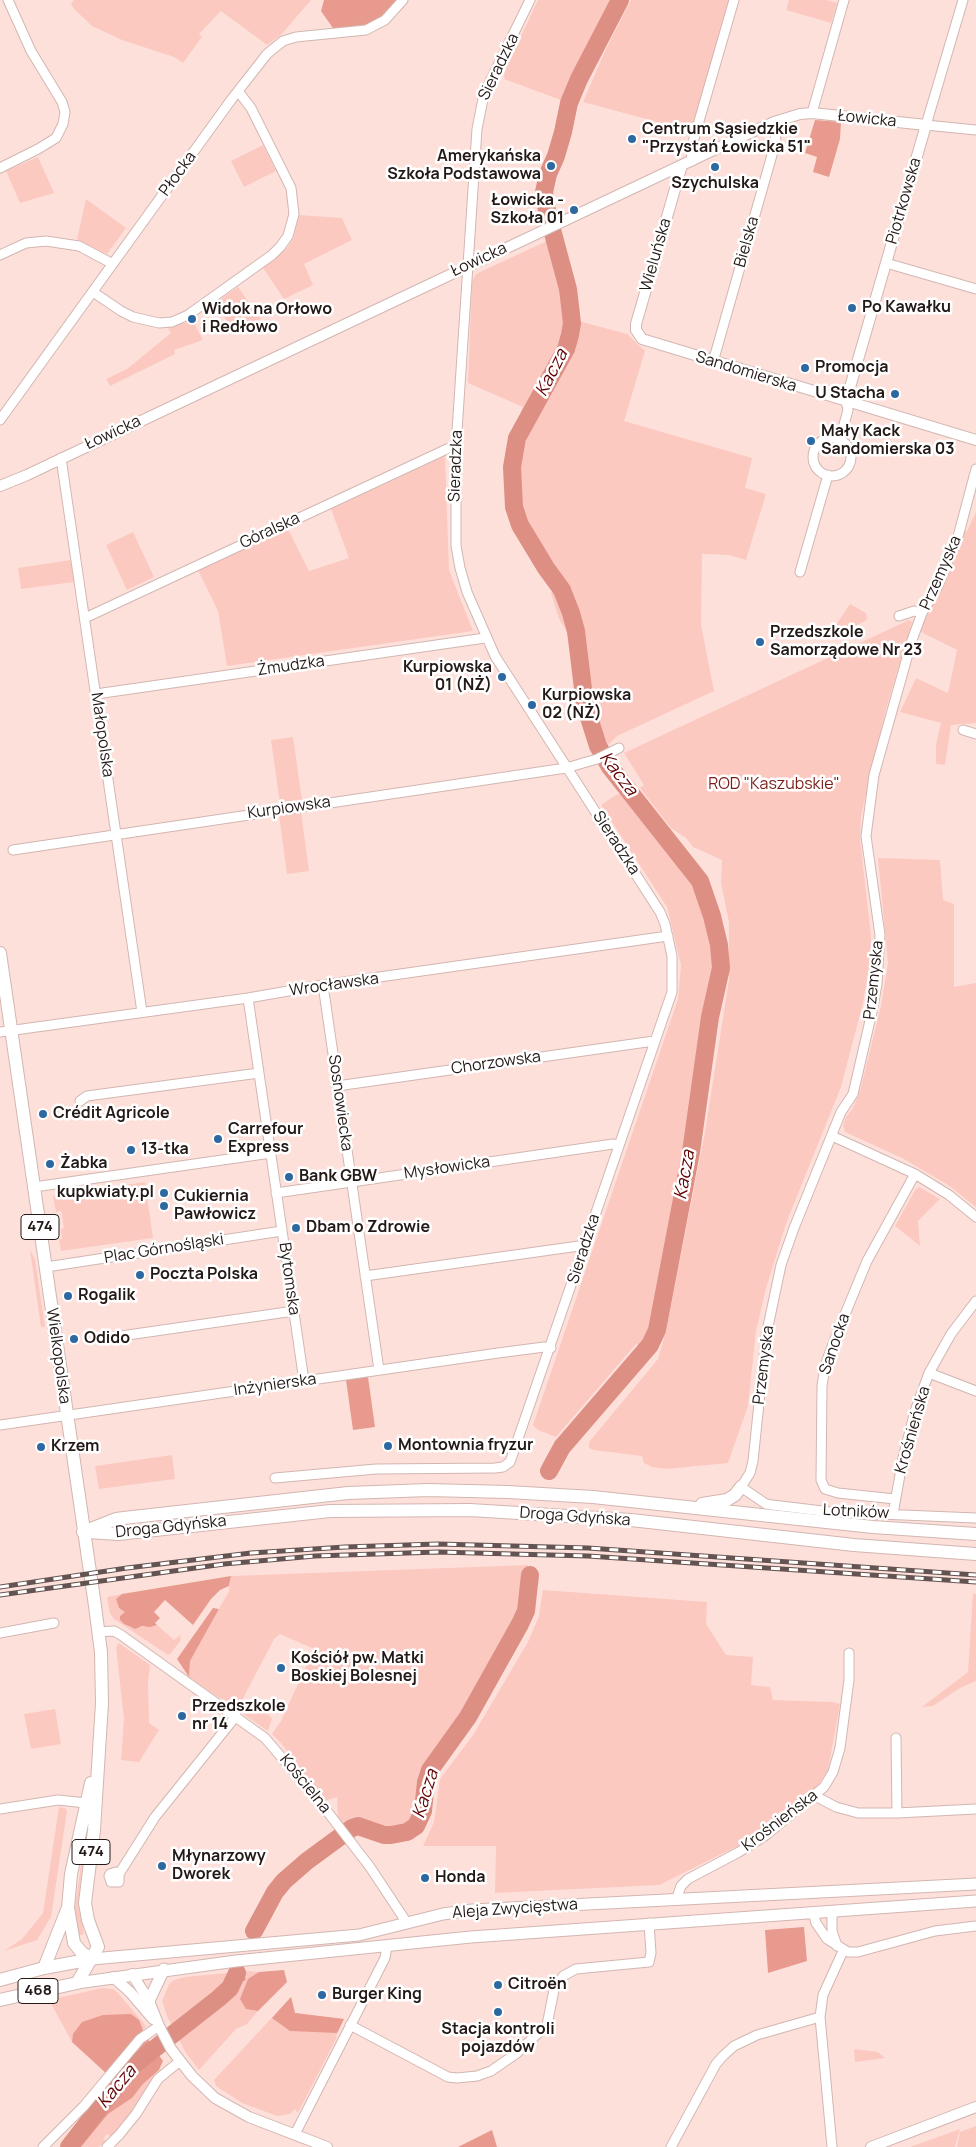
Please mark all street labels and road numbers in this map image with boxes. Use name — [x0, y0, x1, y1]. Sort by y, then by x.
street label: Sieradzka — [475, 30, 523, 104]
street label: Łowicka — [837, 106, 897, 132]
street label: Płocka — [155, 148, 201, 200]
street label: Piotrkowska — [882, 156, 926, 246]
street label: Bielska — [731, 214, 763, 270]
street label: Wieluńska — [636, 216, 676, 294]
street label: Łowicka — [448, 239, 510, 281]
street label: Sandomierska — [693, 348, 799, 396]
street label: Łowicka — [82, 412, 144, 454]
street label: Sieradzka — [445, 430, 467, 502]
street label: Góralska — [237, 509, 303, 553]
street label: Przemyska — [916, 533, 966, 613]
street label: Żmudzka — [256, 652, 326, 680]
street label: Małopolska — [87, 691, 117, 779]
street label: Kurpiowska — [246, 793, 332, 823]
street label: Sieradzka — [588, 808, 644, 878]
street label: Przemyska — [860, 940, 888, 1020]
street label: Wrocławska — [288, 969, 380, 1001]
street label: Chorzowska — [450, 1047, 542, 1079]
street label: Sosnowiecka — [324, 1053, 356, 1153]
street label: Mysłowicka — [403, 1152, 491, 1184]
street label: Sieradzka — [564, 1212, 604, 1286]
road number: 474 — [21, 1214, 59, 1240]
street label: Plac Górnośląski — [103, 1230, 225, 1268]
street label: Bytomska — [274, 1241, 304, 1317]
street label: Wielkopolska — [42, 1307, 74, 1405]
street label: Sanocka — [816, 1311, 854, 1377]
street label: Przemyska — [750, 1324, 778, 1406]
street label: Inżynierska — [232, 1370, 318, 1400]
street label: Krośnieńska — [891, 1384, 935, 1476]
street label: Lotników — [822, 1501, 890, 1523]
street label: Droga Gdyńska — [519, 1504, 631, 1530]
street label: Droga Gdyńska — [115, 1512, 227, 1542]
street label: Kościelna — [275, 1751, 335, 1817]
street label: Krośnieńska — [738, 1786, 822, 1856]
road number: 474 — [72, 1840, 110, 1864]
street label: Aleja Zwycięstwa — [452, 1895, 578, 1923]
road number: 468 — [18, 1978, 58, 2004]

